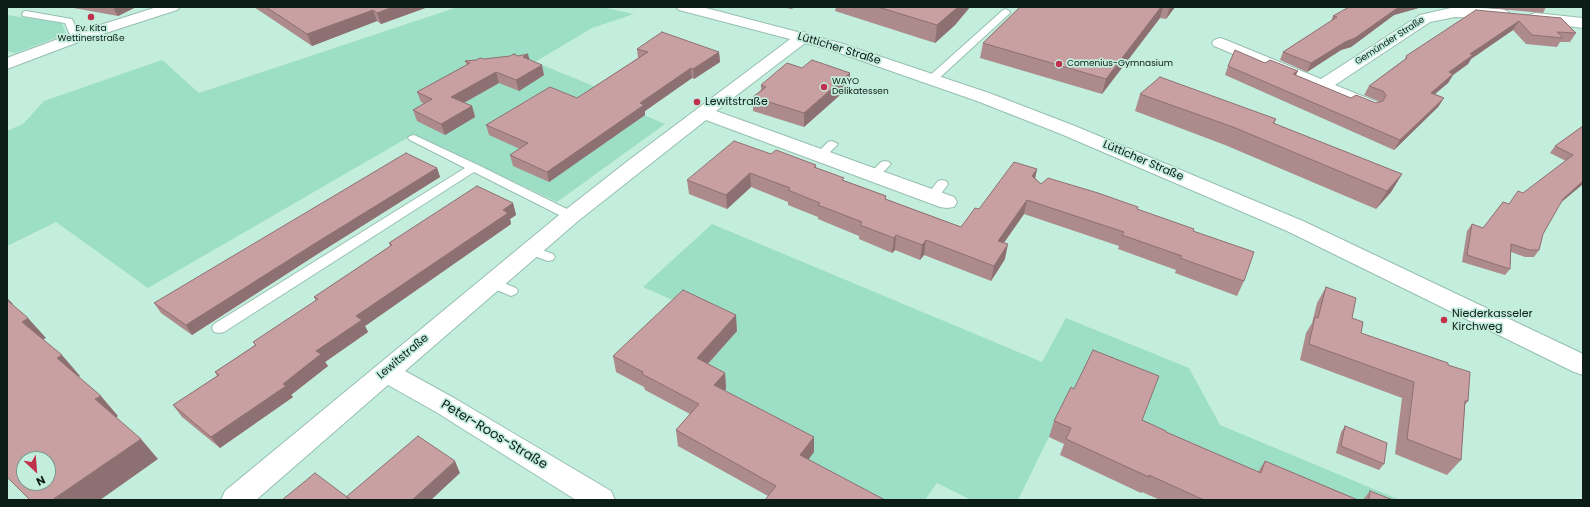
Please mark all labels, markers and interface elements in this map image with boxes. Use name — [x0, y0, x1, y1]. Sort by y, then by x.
marker: Ev. Kita Wettinerstraße — [86, 12, 96, 22]
street label: Gemünder Straße — [1353, 15, 1427, 67]
place label: Ev. Kita Wettinerstraße — [58, 24, 124, 45]
street label: Lütticher Straße — [796, 30, 882, 68]
marker: Comenius-Gymnasium — [1054, 59, 1064, 69]
place label: Comenius-Gymnasium — [1067, 59, 1173, 69]
place label: WAYO Delikatessen — [832, 77, 889, 98]
marker: WAYO Delikatessen — [819, 82, 829, 92]
place label: Lewitstraße — [705, 95, 768, 109]
marker: Lewitstraße — [692, 97, 702, 107]
street label: Lütticher Straße — [1101, 138, 1185, 184]
place label: Niederkasseler Kirchweg — [1452, 307, 1533, 333]
marker: Niederkasseler Kirchweg — [1439, 315, 1449, 325]
street label: Lewitstraße — [375, 332, 431, 382]
street label: Peter-Roos-Straße — [438, 397, 550, 473]
north arrow — [16, 451, 56, 491]
text: N — [34, 472, 48, 490]

